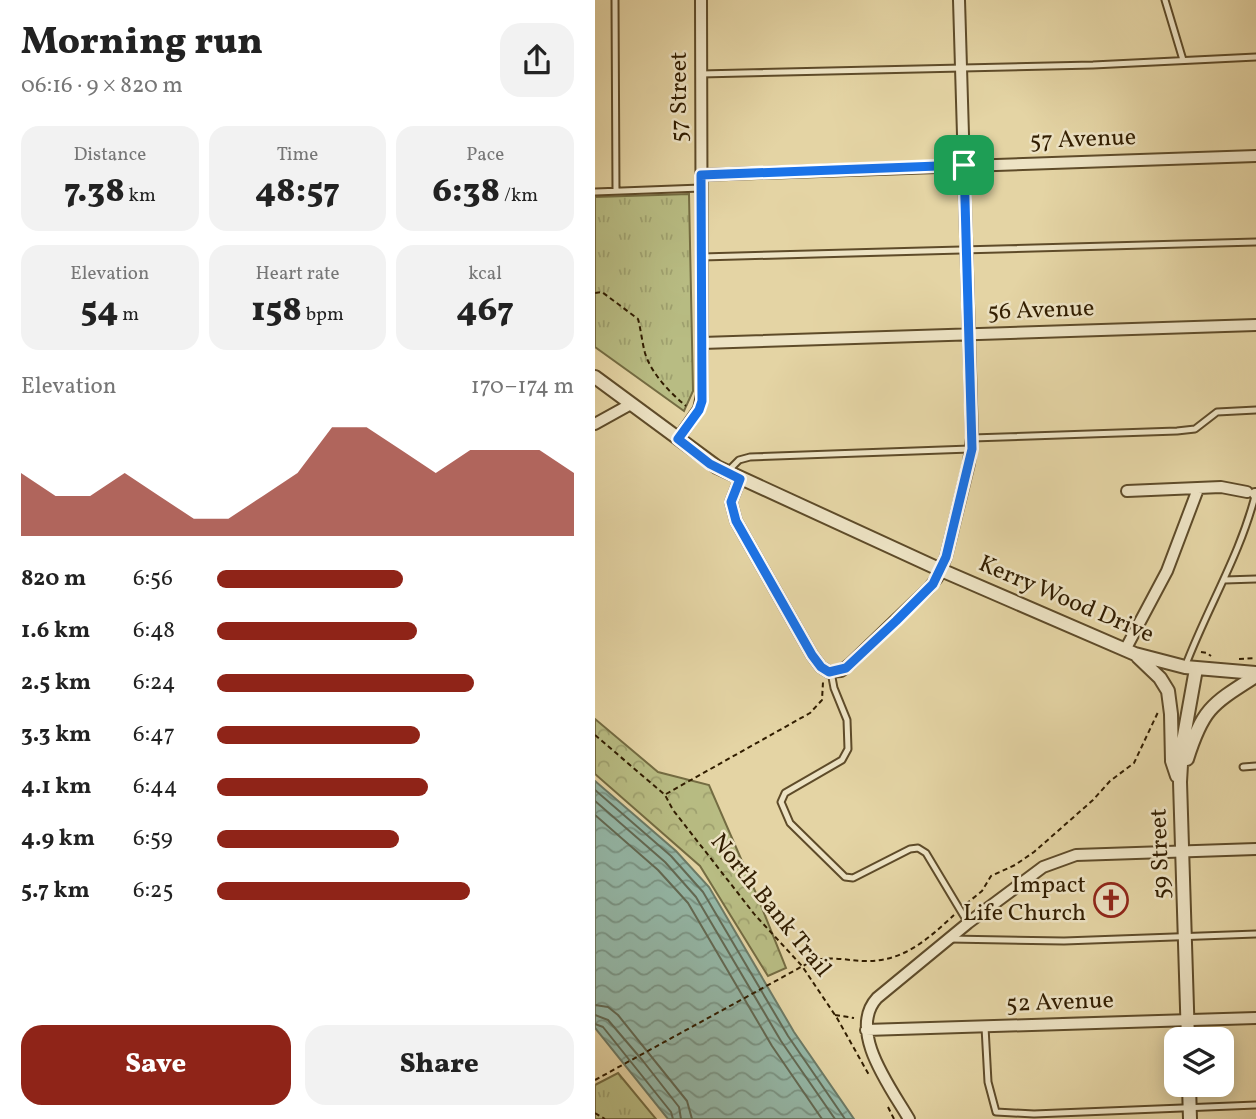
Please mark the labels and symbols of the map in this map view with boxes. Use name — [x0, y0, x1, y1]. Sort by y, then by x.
street label: 57 Street — [663, 52, 697, 142]
street label: 57 Avenue — [1029, 121, 1137, 159]
pin — [934, 135, 994, 195]
street label: 56 Avenue — [987, 292, 1095, 330]
street label: Kerry Wood Drive — [973, 548, 1159, 652]
street label: 59 Street — [1142, 808, 1180, 900]
street label: North Bank Trail — [701, 827, 839, 985]
place label: Impact Life Church — [963, 869, 1086, 931]
church icon: Impact Life Church — [1092, 881, 1130, 919]
street label: 52 Avenue — [1006, 984, 1114, 1022]

